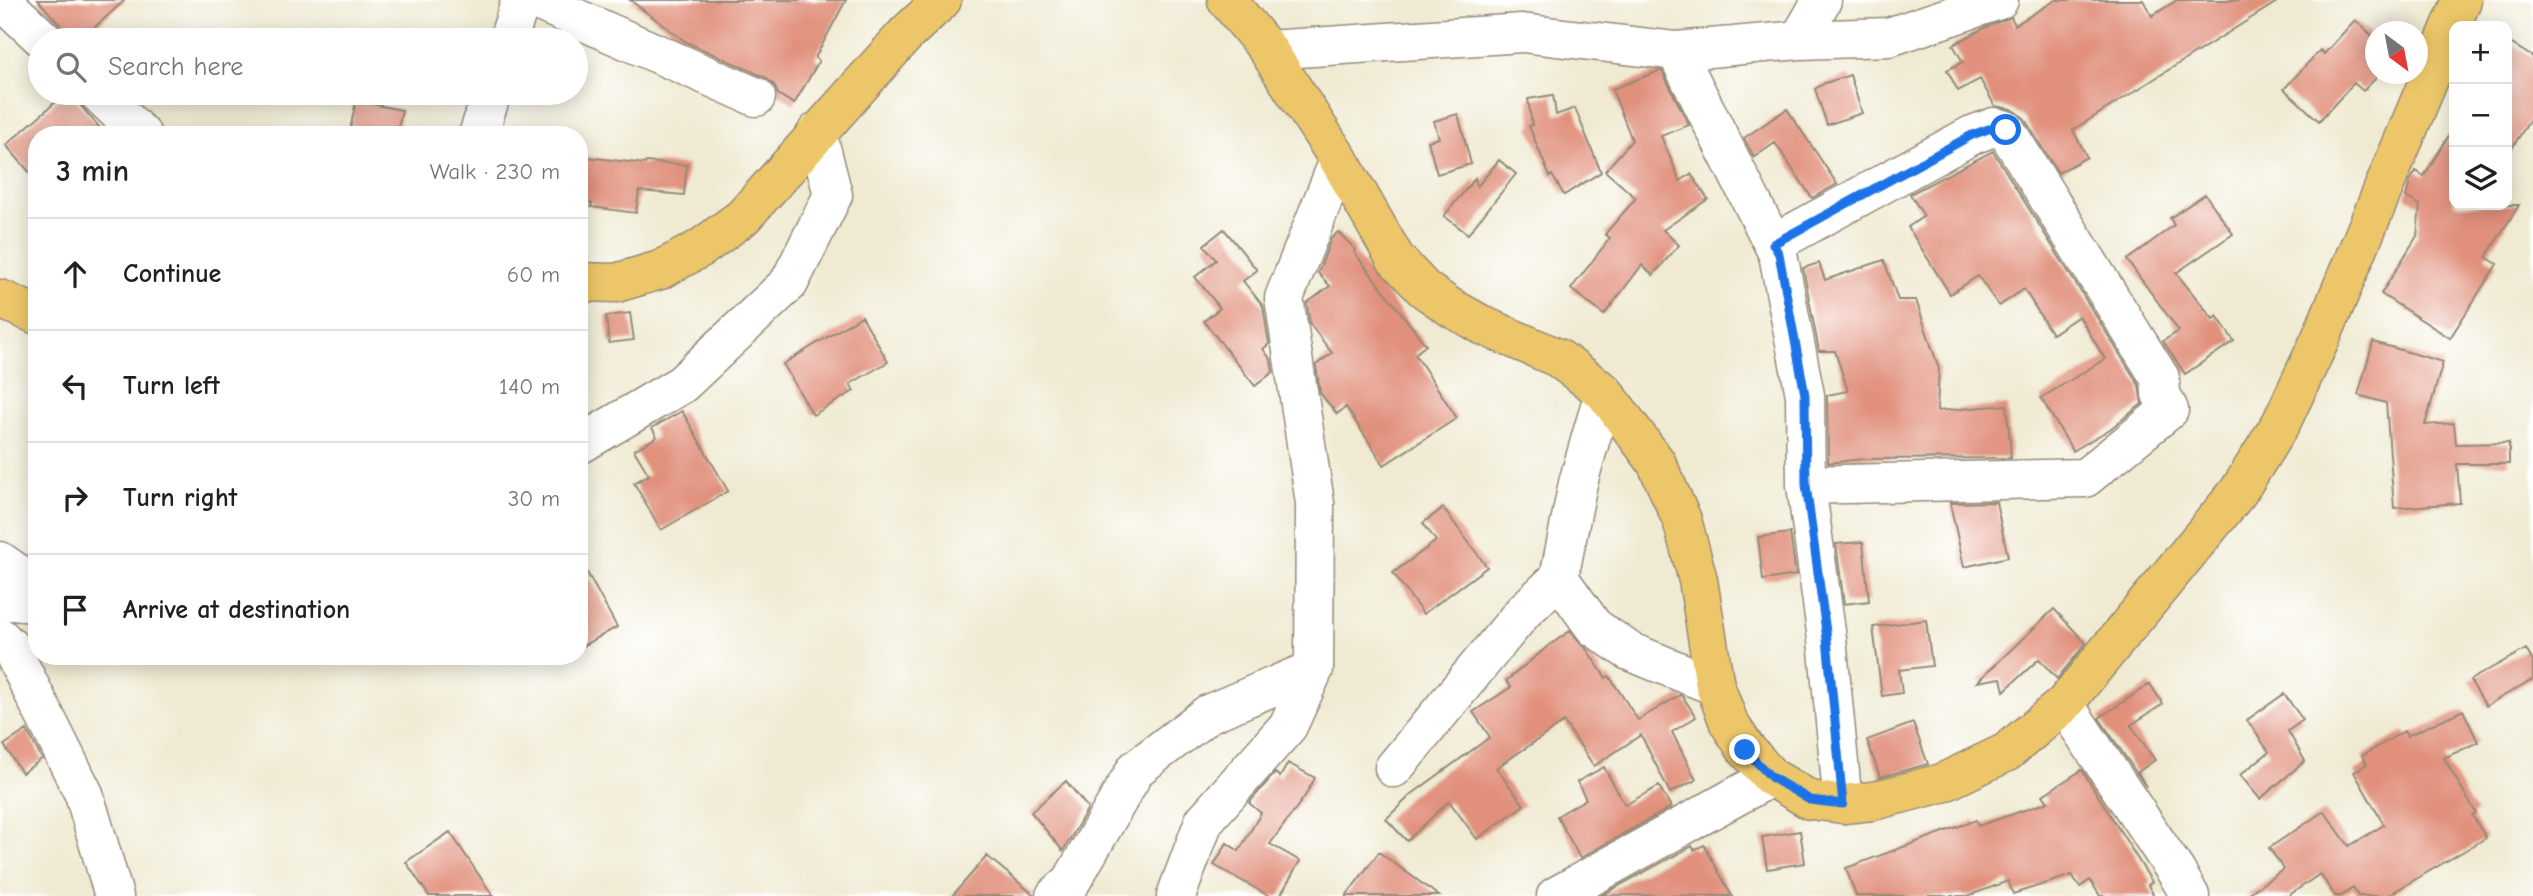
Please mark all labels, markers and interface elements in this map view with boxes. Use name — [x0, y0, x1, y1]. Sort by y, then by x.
north arrow — [2365, 21, 2428, 84]
map controls — [2449, 21, 2512, 210]
button: + — [2449, 21, 2512, 84]
search box — [28, 28, 588, 105]
icon: search — [52, 48, 90, 86]
text: Search here — [108, 52, 243, 82]
button: − — [2449, 84, 2512, 147]
route start — [1990, 114, 2021, 145]
button: layers — [2449, 147, 2512, 210]
text: 3 min — [56, 154, 129, 189]
text: Walk · 230 m — [430, 158, 560, 185]
icon: ahead — [56, 255, 94, 293]
text: Continue — [123, 259, 221, 289]
text: 60 m — [507, 261, 560, 288]
icon: left — [56, 367, 94, 405]
text: Turn left — [123, 371, 220, 401]
text: 140 m — [499, 373, 560, 400]
icon: right — [56, 479, 94, 517]
text: Turn right — [123, 483, 237, 513]
text: 30 m — [508, 485, 560, 512]
icon: arrive — [56, 591, 94, 629]
text: Arrive at destination — [123, 595, 350, 625]
route end — [1729, 734, 1760, 765]

